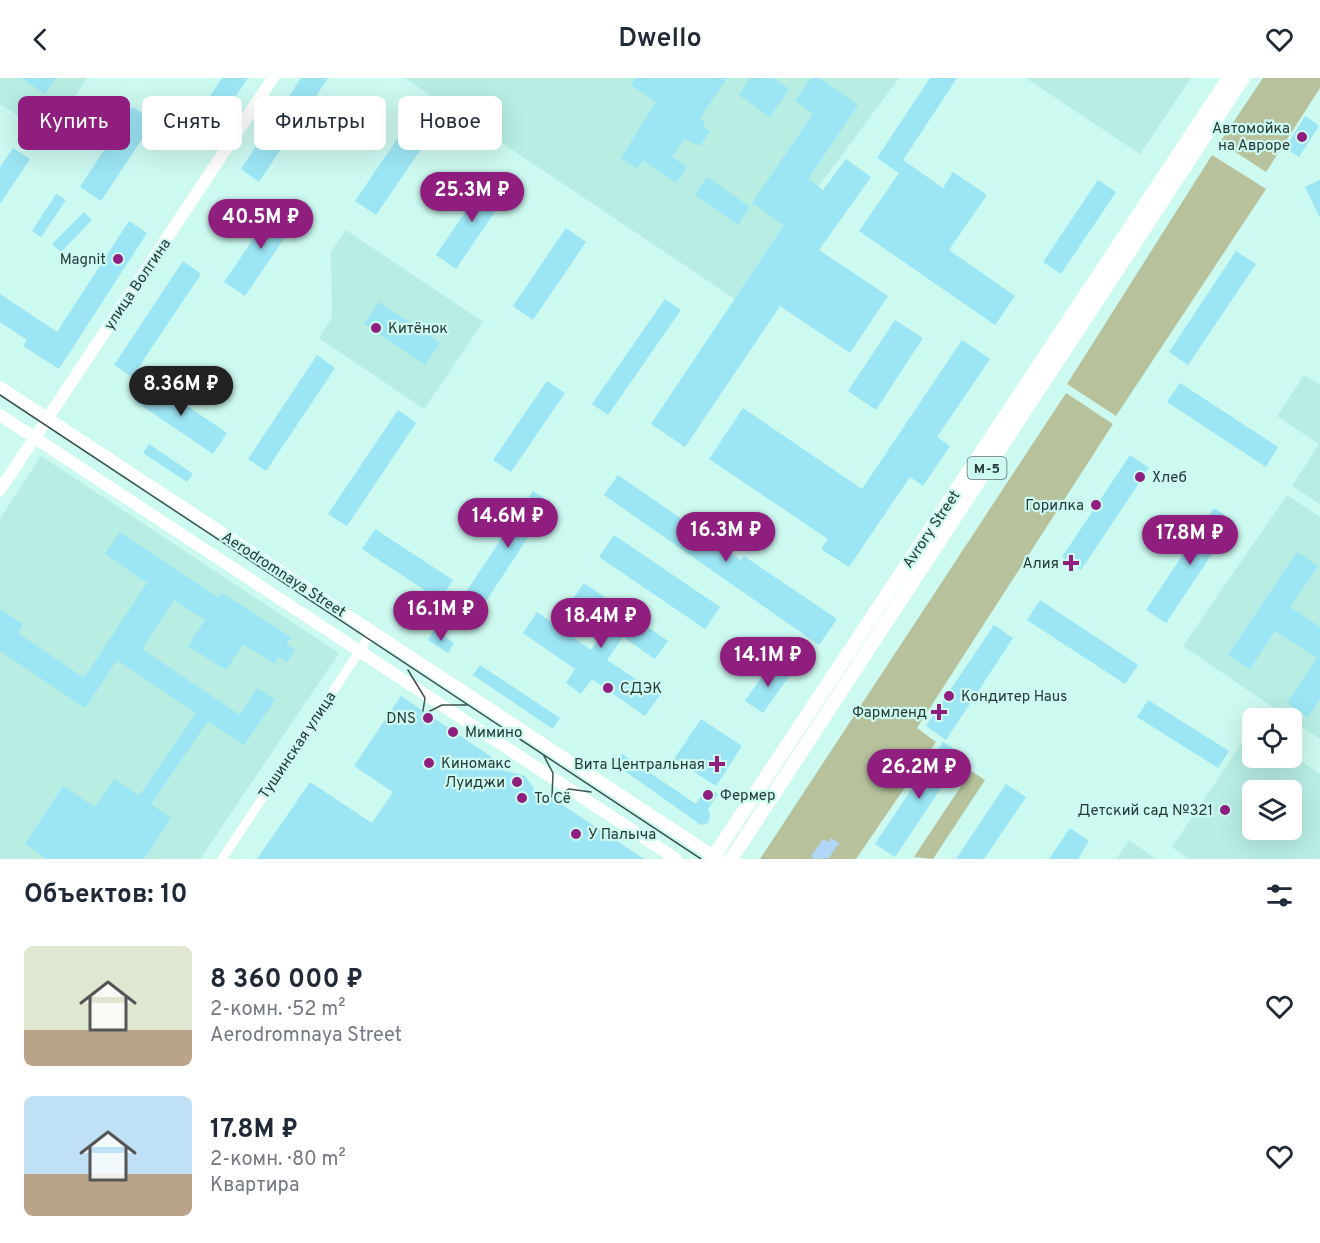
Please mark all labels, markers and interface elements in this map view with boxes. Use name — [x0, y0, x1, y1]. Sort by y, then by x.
text: Dwello — [618, 22, 702, 56]
icon: back — [24, 23, 57, 56]
icon: heart — [1263, 23, 1296, 56]
chip: Купить — [18, 96, 130, 150]
chip: Снять — [142, 96, 242, 150]
chip: Фильтры — [254, 96, 386, 150]
chip: Новое — [398, 96, 502, 150]
place label: Автомойка на Авроре — [1212, 120, 1290, 156]
marker: Автомойка на Авроре — [1295, 130, 1309, 144]
pin: 25.3M ₽ — [417, 172, 527, 223]
text: 25.3M ₽ — [434, 178, 510, 204]
pin: 40.5M ₽ — [206, 199, 316, 250]
text: 40.5M ₽ — [222, 205, 300, 231]
street label: улица Волгина — [101, 235, 176, 334]
place label: Magnit — [60, 251, 106, 270]
marker: Magnit — [111, 252, 125, 266]
place label: Китёнок — [388, 320, 448, 339]
marker: Китёнок — [369, 321, 383, 335]
pin: 8.36M ₽ — [126, 366, 236, 417]
text: 8.36M ₽ — [143, 372, 219, 398]
road number: М-5 — [968, 457, 1006, 479]
place label: Хлеб — [1152, 469, 1187, 488]
marker: Хлеб — [1133, 470, 1147, 484]
street label: Avrory Street — [899, 487, 965, 572]
place label: Горилка — [1025, 497, 1084, 516]
pin: 14.6M ₽ — [453, 498, 563, 549]
marker: Горилка — [1089, 498, 1103, 512]
text: 14.6M ₽ — [472, 504, 544, 530]
pin: 16.3M ₽ — [671, 512, 781, 563]
pin: 17.8M ₽ — [1135, 515, 1245, 566]
text: 16.3M ₽ — [690, 518, 762, 544]
text: 17.8M ₽ — [1156, 521, 1224, 547]
street label: Aerodromnaya Street — [218, 528, 349, 622]
place label: Алия — [1022, 555, 1059, 574]
marker: Алия — [1064, 556, 1078, 570]
pin: 16.1M ₽ — [386, 591, 496, 642]
text: 16.1M ₽ — [407, 597, 475, 623]
pin: 18.4M ₽ — [546, 598, 656, 649]
text: 18.4M ₽ — [565, 604, 637, 630]
pin: 14.1M ₽ — [713, 637, 823, 688]
text: 14.1M ₽ — [734, 643, 802, 669]
place label: СДЭК — [620, 680, 662, 699]
marker: СДЭК — [601, 681, 615, 695]
place label: Кондитер Haus — [961, 688, 1067, 707]
street label: Тушинская улица — [255, 689, 341, 803]
marker: Кондитер Haus — [942, 689, 956, 703]
place label: Фармленд — [852, 704, 927, 723]
marker: Фармленд — [932, 705, 946, 719]
map controls — [1242, 708, 1302, 840]
button: locate — [1242, 708, 1302, 768]
place label: DNS — [386, 710, 416, 729]
marker: DNS — [421, 711, 435, 725]
place label: Мимино — [465, 724, 522, 743]
marker: Мимино — [446, 725, 460, 739]
pin: 26.2M ₽ — [864, 749, 974, 800]
place label: Киномакс — [441, 755, 511, 774]
text: 26.2M ₽ — [881, 755, 957, 781]
marker: Киномакс — [422, 756, 436, 770]
place label: Вита Центральная — [574, 756, 705, 775]
marker: Вита Центральная — [710, 757, 724, 771]
place label: Луиджи — [445, 774, 505, 793]
marker: Луиджи — [510, 775, 524, 789]
button: layers — [1242, 780, 1302, 840]
place label: Фермер — [720, 787, 775, 806]
marker: Фермер — [701, 788, 715, 802]
place label: То Сё — [534, 790, 571, 809]
marker: То Сё — [515, 791, 529, 805]
place label: Детский сад №321 — [1078, 802, 1213, 821]
marker: Детский сад №321 — [1218, 803, 1232, 817]
place label: У Палыча — [588, 826, 656, 845]
marker: У Палыча — [569, 827, 583, 841]
text: Объектов: 10 — [24, 879, 188, 912]
icon: filters — [1263, 879, 1296, 912]
text: 8 360 000 ₽ — [210, 964, 363, 997]
icon: home — [72, 970, 144, 1042]
icon: heart — [1263, 990, 1296, 1023]
text: 2-комн. · 52 m² — [210, 997, 345, 1023]
text: Aerodromnaya Street — [210, 1023, 402, 1049]
text: 17.8M ₽ — [210, 1114, 298, 1147]
icon: home — [72, 1120, 144, 1192]
icon: heart — [1263, 1140, 1296, 1173]
text: 2-комн. · 80 m² — [210, 1147, 346, 1173]
text: Квартира — [210, 1173, 299, 1199]

